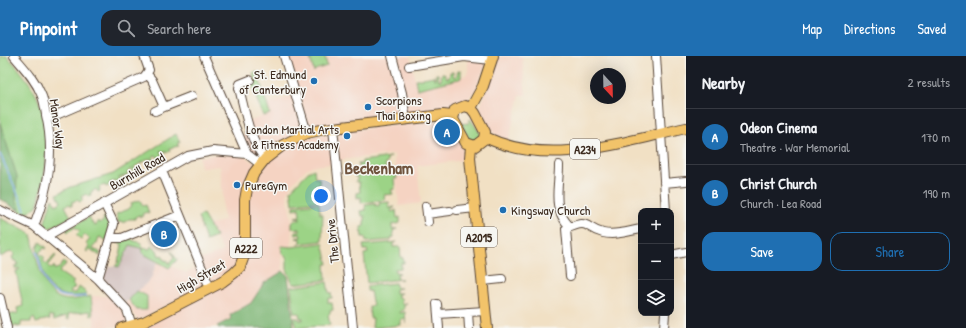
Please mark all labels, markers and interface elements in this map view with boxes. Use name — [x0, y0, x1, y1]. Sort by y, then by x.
search box — [101, 10, 381, 46]
text: Pinpoint — [20, 15, 77, 41]
icon: search — [115, 17, 137, 39]
text: Search here — [147, 18, 211, 39]
text: Map — [802, 19, 822, 38]
text: Directions — [844, 19, 895, 38]
text: Saved — [917, 19, 946, 38]
place label: St. Edmund of Canterbury — [239, 65, 307, 98]
north arrow — [590, 68, 626, 104]
text: Nearby — [702, 71, 745, 94]
text: 2 results — [908, 73, 950, 91]
marker: St. Edmund of Canterbury — [309, 76, 319, 86]
place label: Scorpions Thai Boxing — [376, 91, 431, 124]
street label: Manor Way — [46, 98, 70, 151]
marker: Scorpions Thai Boxing — [363, 102, 373, 112]
pin: A — [434, 117, 460, 147]
text: Odeon Cinema — [740, 117, 817, 138]
place label: London Martial Arts & Fitness Academy — [246, 120, 339, 153]
text: A — [712, 128, 718, 146]
text: 170 m — [921, 128, 950, 146]
marker: London Martial Arts & Fitness Academy — [342, 131, 352, 141]
text: Theatre · War Memorial — [740, 138, 850, 156]
road number: A234 — [570, 139, 600, 159]
street label: Burnhill Road — [106, 148, 168, 194]
district label: Beckenham — [345, 156, 414, 179]
text: Christ Church — [740, 173, 816, 194]
place label: PureGym — [245, 176, 287, 194]
marker: PureGym — [232, 180, 242, 190]
text: B — [712, 184, 718, 202]
text: 190 m — [923, 184, 950, 202]
your location — [311, 186, 331, 206]
text: Church · Lea Road — [740, 194, 821, 212]
place label: Kingsway Church — [511, 201, 591, 219]
marker: Kingsway Church — [498, 205, 508, 215]
map controls — [638, 208, 674, 316]
button: + — [638, 208, 674, 244]
street label: The Drive — [321, 218, 343, 264]
pin: B — [151, 219, 177, 249]
road number: A2015 — [461, 227, 497, 247]
button: Save — [702, 232, 822, 271]
button: Share — [830, 232, 950, 271]
road number: A222 — [230, 238, 262, 258]
button: − — [638, 244, 674, 280]
street label: High Street — [173, 255, 229, 297]
button: layers — [638, 280, 674, 316]

